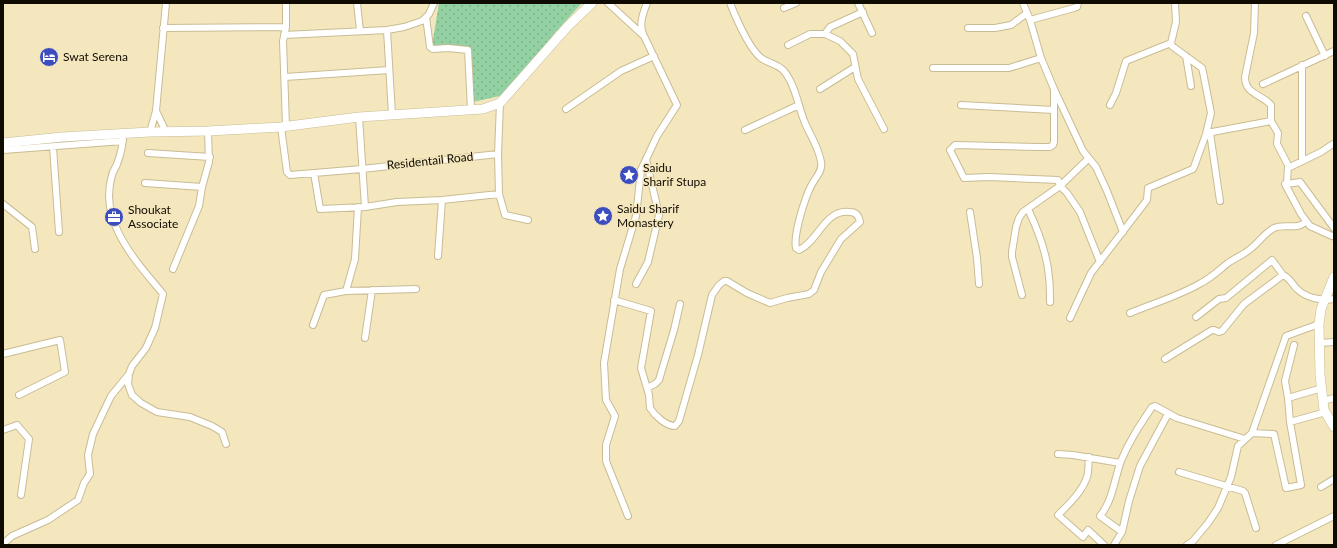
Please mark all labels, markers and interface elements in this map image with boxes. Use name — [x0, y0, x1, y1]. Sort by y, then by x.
hotel icon: Swat Serena — [38, 46, 60, 68]
place label: Swat Serena — [63, 49, 128, 64]
street label: Residentail Road — [386, 149, 474, 173]
place label: Saidu Sharif Stupa — [643, 160, 706, 189]
place icon: Saidu Sharif Stupa — [618, 164, 640, 186]
place label: Saidu Sharif Monastery — [617, 201, 680, 230]
place label: Shoukat Associate — [128, 202, 178, 231]
place icon: Saidu Sharif Monastery — [592, 205, 614, 227]
office icon: Shoukat Associate — [103, 206, 125, 228]

